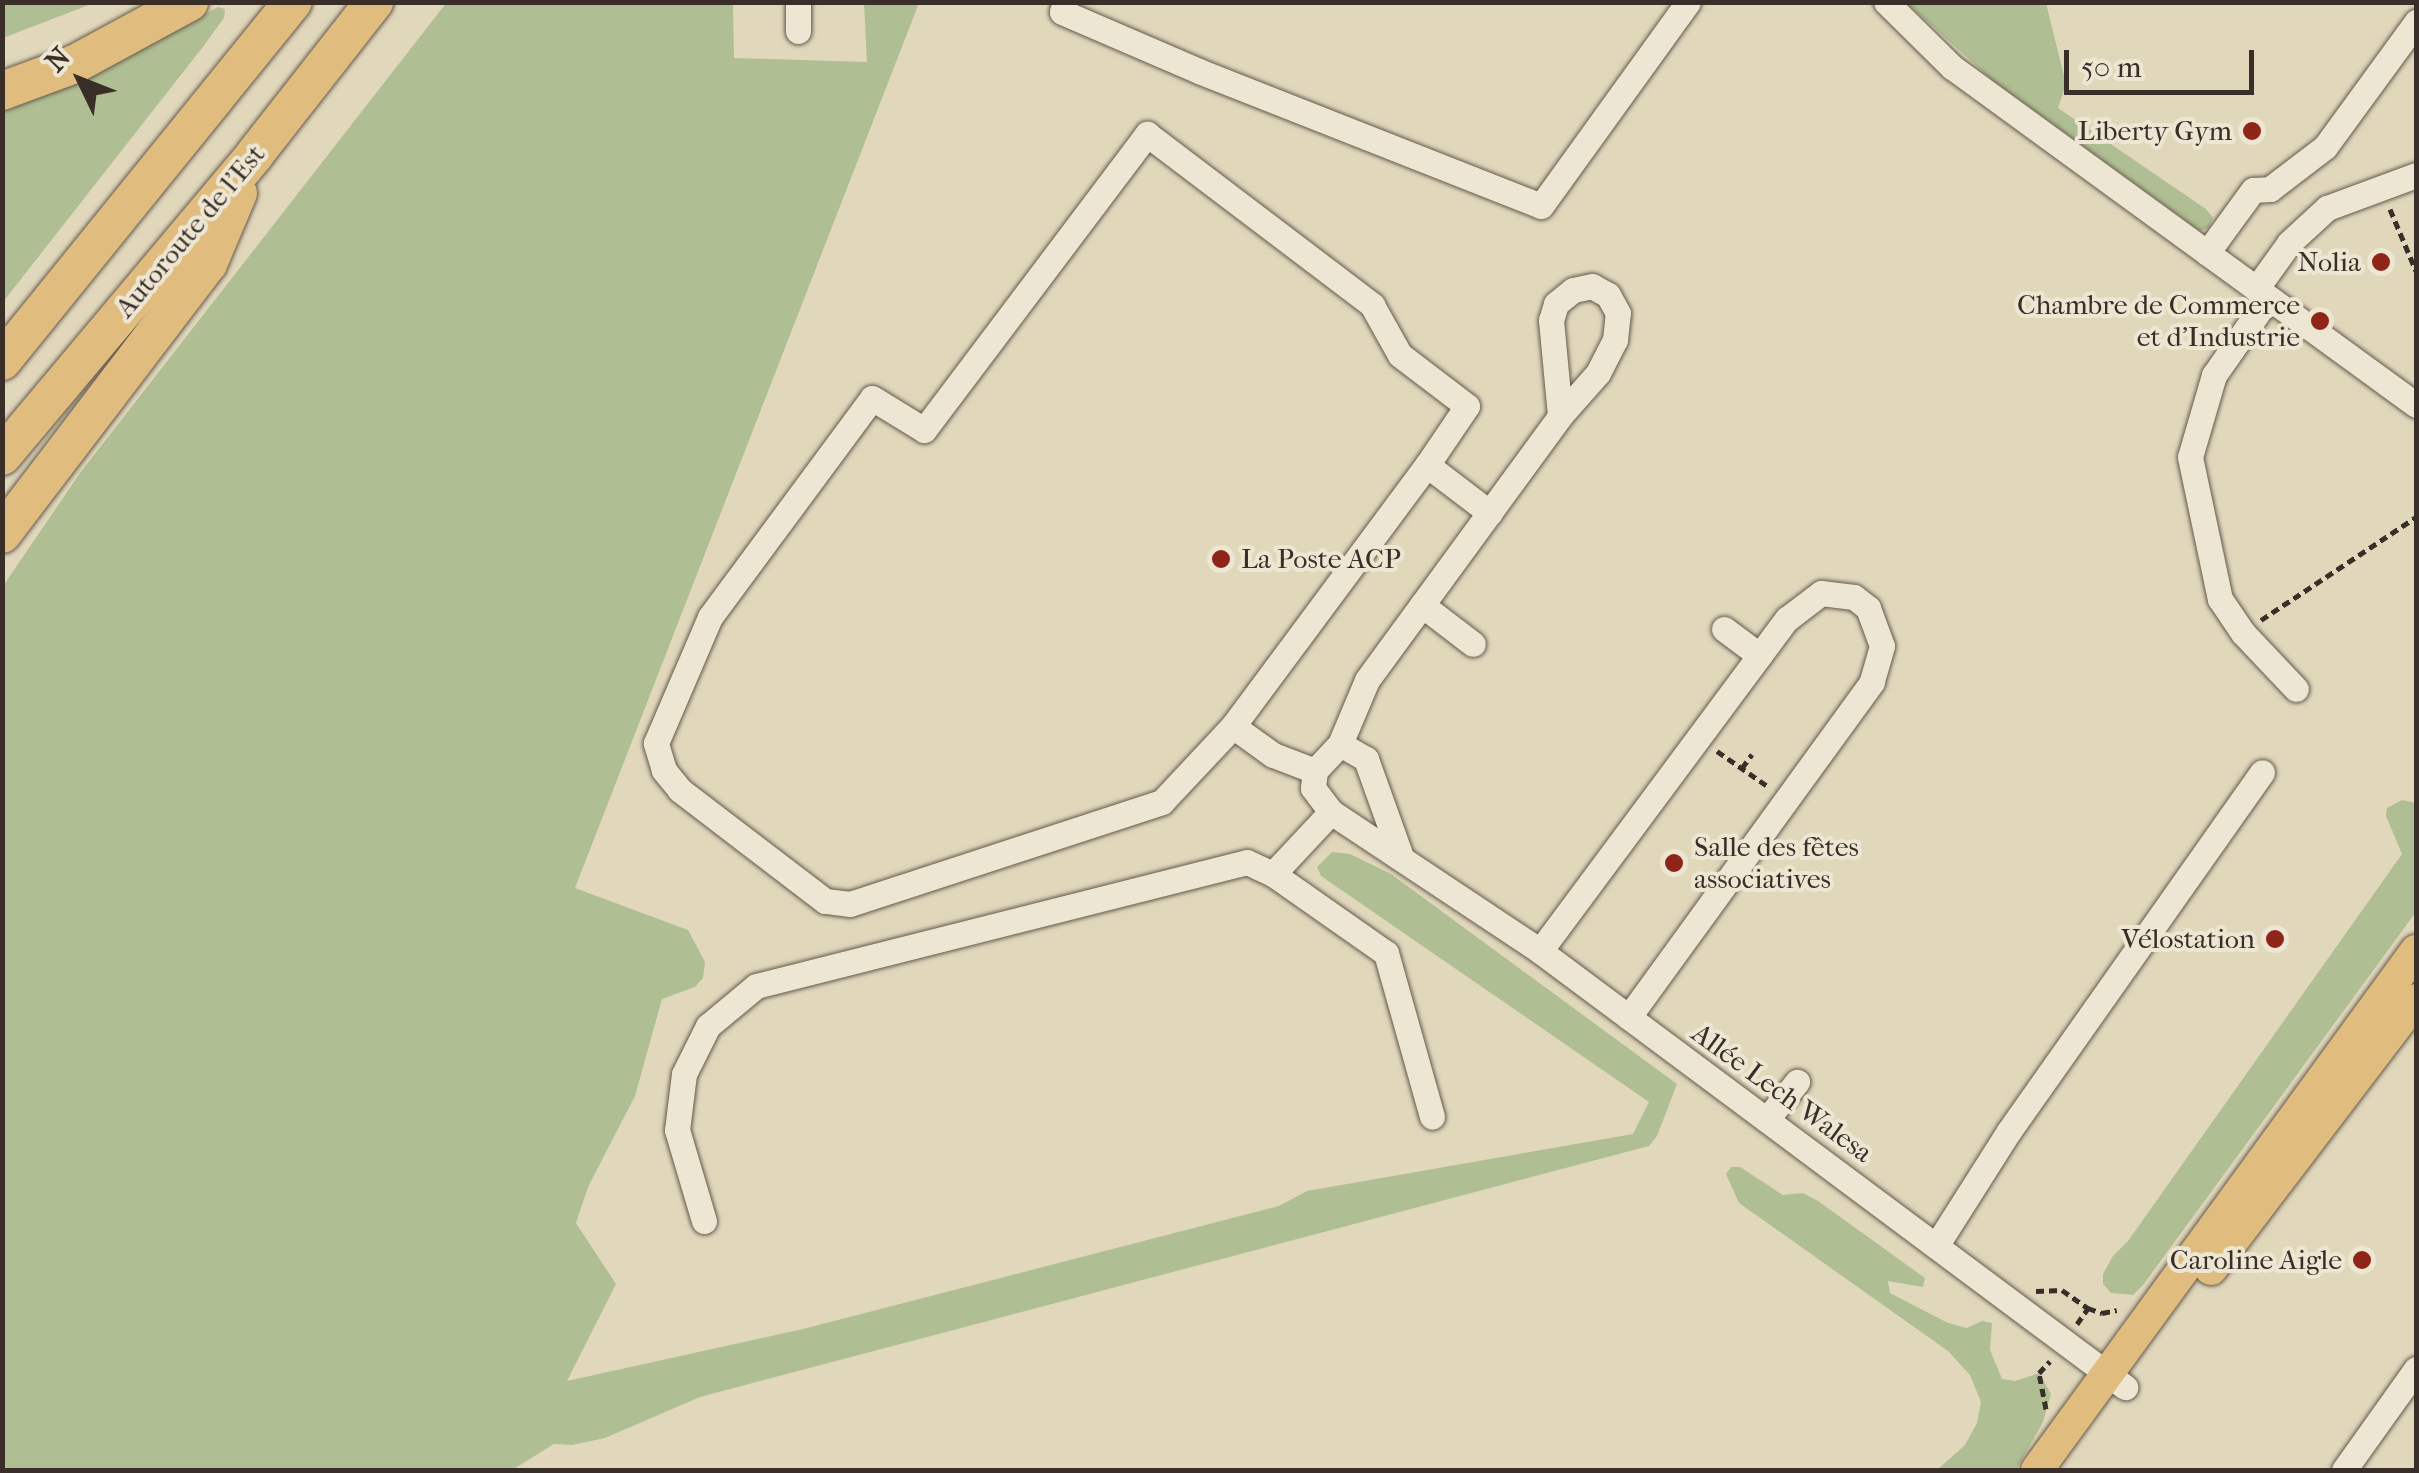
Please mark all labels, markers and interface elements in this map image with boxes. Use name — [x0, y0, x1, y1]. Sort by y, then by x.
north arrow — [30, 30, 130, 130]
scale bar — [2069, 30, 2259, 92]
text: N — [38, 40, 77, 78]
text: 50 m — [2081, 50, 2142, 85]
place label: Liberty Gym — [2078, 114, 2232, 148]
marker: Liberty Gym — [2241, 120, 2263, 142]
street label: Autoroute de l’Est — [108, 138, 272, 324]
place label: Nolia — [2297, 245, 2361, 279]
marker: Nolia — [2370, 251, 2392, 273]
place label: Chambre de Commerce et d'Industrie — [2017, 288, 2300, 354]
marker: Chambre de Commerce et d'Industrie — [2309, 310, 2331, 332]
place label: La Poste ACP — [1241, 542, 1401, 576]
marker: La Poste ACP — [1210, 548, 1232, 570]
place label: Salle des fêtes associatives — [1694, 830, 1859, 896]
marker: Salle des fêtes associatives — [1663, 852, 1685, 874]
place label: Vélostation — [2121, 922, 2255, 956]
marker: Vélostation — [2264, 928, 2286, 950]
street label: Allée Lech Walesa — [1685, 1016, 1879, 1170]
place label: Caroline Aigle — [2170, 1243, 2342, 1277]
marker: Caroline Aigle — [2351, 1249, 2373, 1271]

